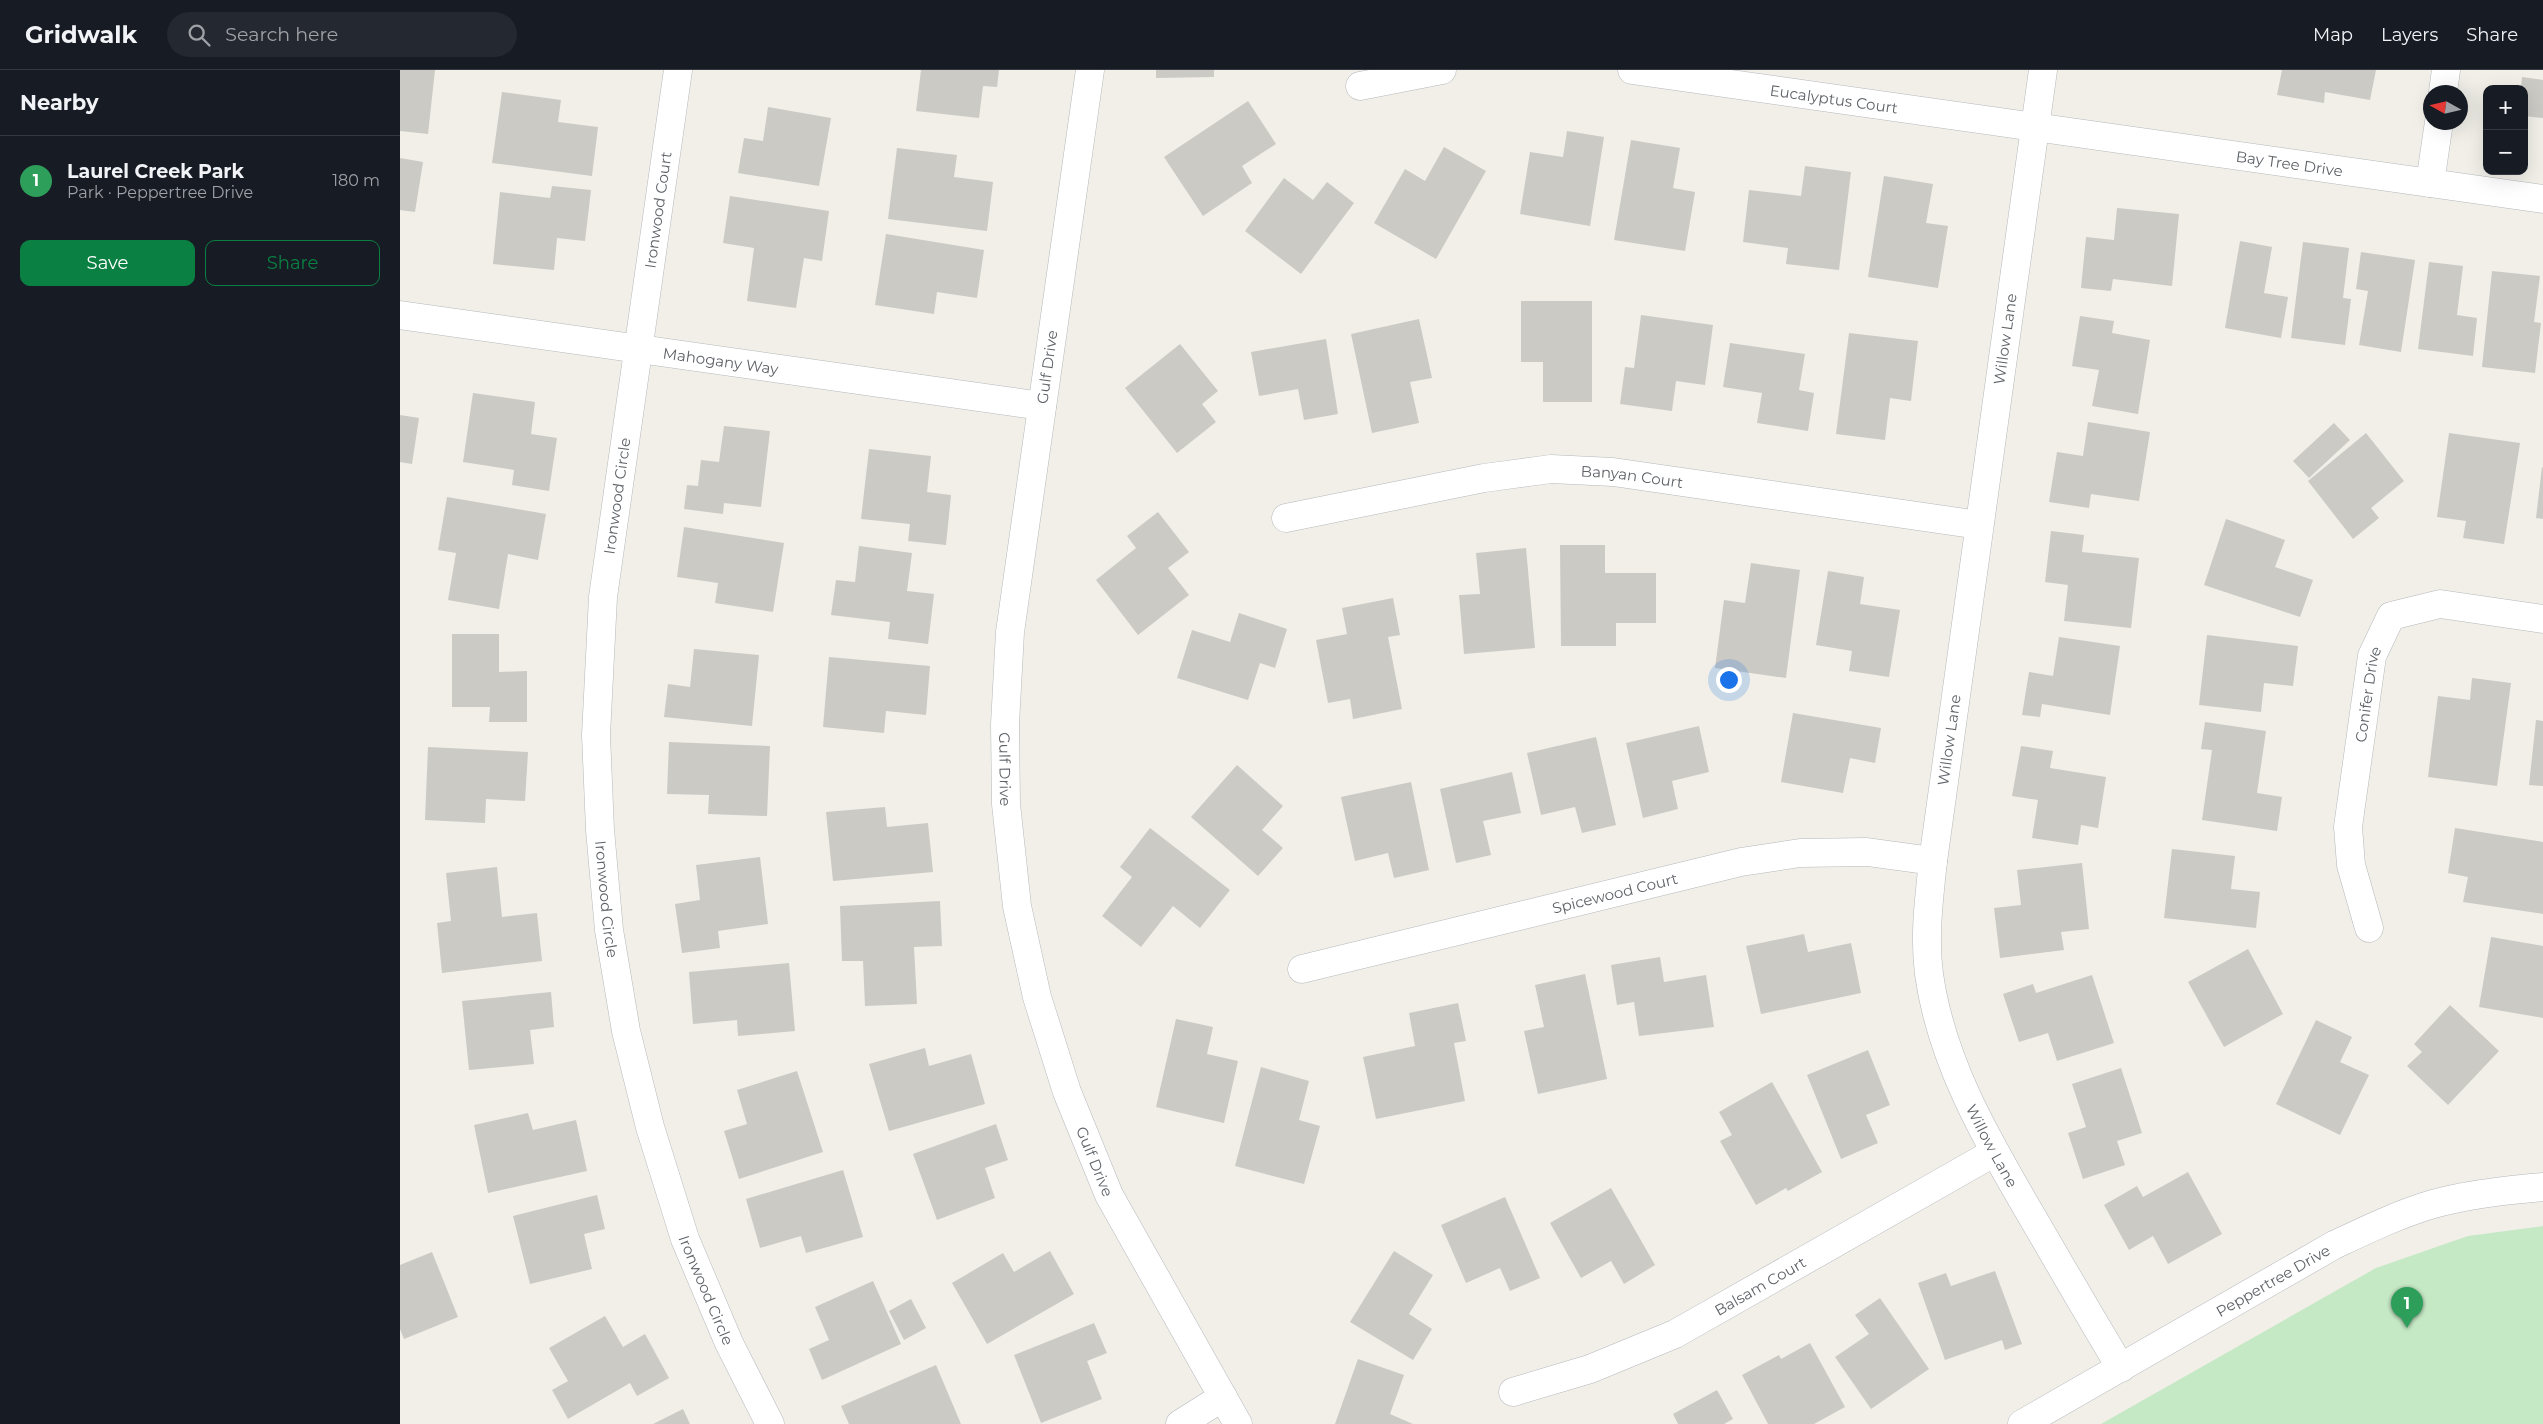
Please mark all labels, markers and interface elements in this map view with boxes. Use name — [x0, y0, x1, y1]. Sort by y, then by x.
search box — [167, 12, 517, 57]
text: Gridwalk — [25, 20, 137, 49]
icon: search — [185, 21, 213, 49]
text: Search here — [225, 23, 338, 46]
text: Map — [2313, 24, 2353, 46]
text: Layers — [2381, 24, 2438, 46]
text: Share — [2466, 24, 2518, 46]
street label: Eucalyptus Court — [1769, 80, 1899, 117]
north arrow — [2423, 85, 2468, 130]
map controls — [2483, 85, 2528, 175]
button: + — [2483, 85, 2528, 130]
text: Nearby — [20, 90, 99, 115]
button: − — [2483, 130, 2528, 175]
street label: Bay Tree Drive — [2235, 146, 2344, 180]
street label: Ironwood Court — [640, 150, 676, 270]
text: Laurel Creek Park — [67, 160, 244, 183]
text: 1 — [33, 171, 39, 190]
text: 180 m — [332, 171, 380, 190]
text: Park · Peppertree Drive — [67, 183, 253, 202]
button: Save — [20, 240, 195, 286]
button: Share — [205, 240, 380, 286]
street label: Willow Lane — [1989, 292, 2021, 386]
street label: Gulf Drive — [1032, 329, 1062, 405]
street label: Mahogany Way — [662, 343, 781, 378]
street label: Ironwood Circle — [599, 436, 635, 556]
street label: Banyan Court — [1580, 461, 1684, 492]
street label: Conifer Drive — [2351, 643, 2385, 743]
your location — [1716, 667, 1742, 693]
street label: Willow Lane — [1933, 693, 1965, 787]
street label: Gulf Drive — [996, 732, 1016, 806]
street label: Ironwood Circle — [591, 840, 623, 959]
street label: Spicewood Court — [1550, 868, 1680, 917]
street label: Willow Lane — [1962, 1101, 2022, 1191]
street label: Gulf Drive — [1072, 1123, 1118, 1199]
street label: Ironwood Circle — [675, 1233, 738, 1348]
street label: Peppertree Drive — [2212, 1240, 2333, 1320]
street label: Balsam Court — [1711, 1252, 1809, 1319]
pin: 1 — [2391, 1287, 2423, 1328]

